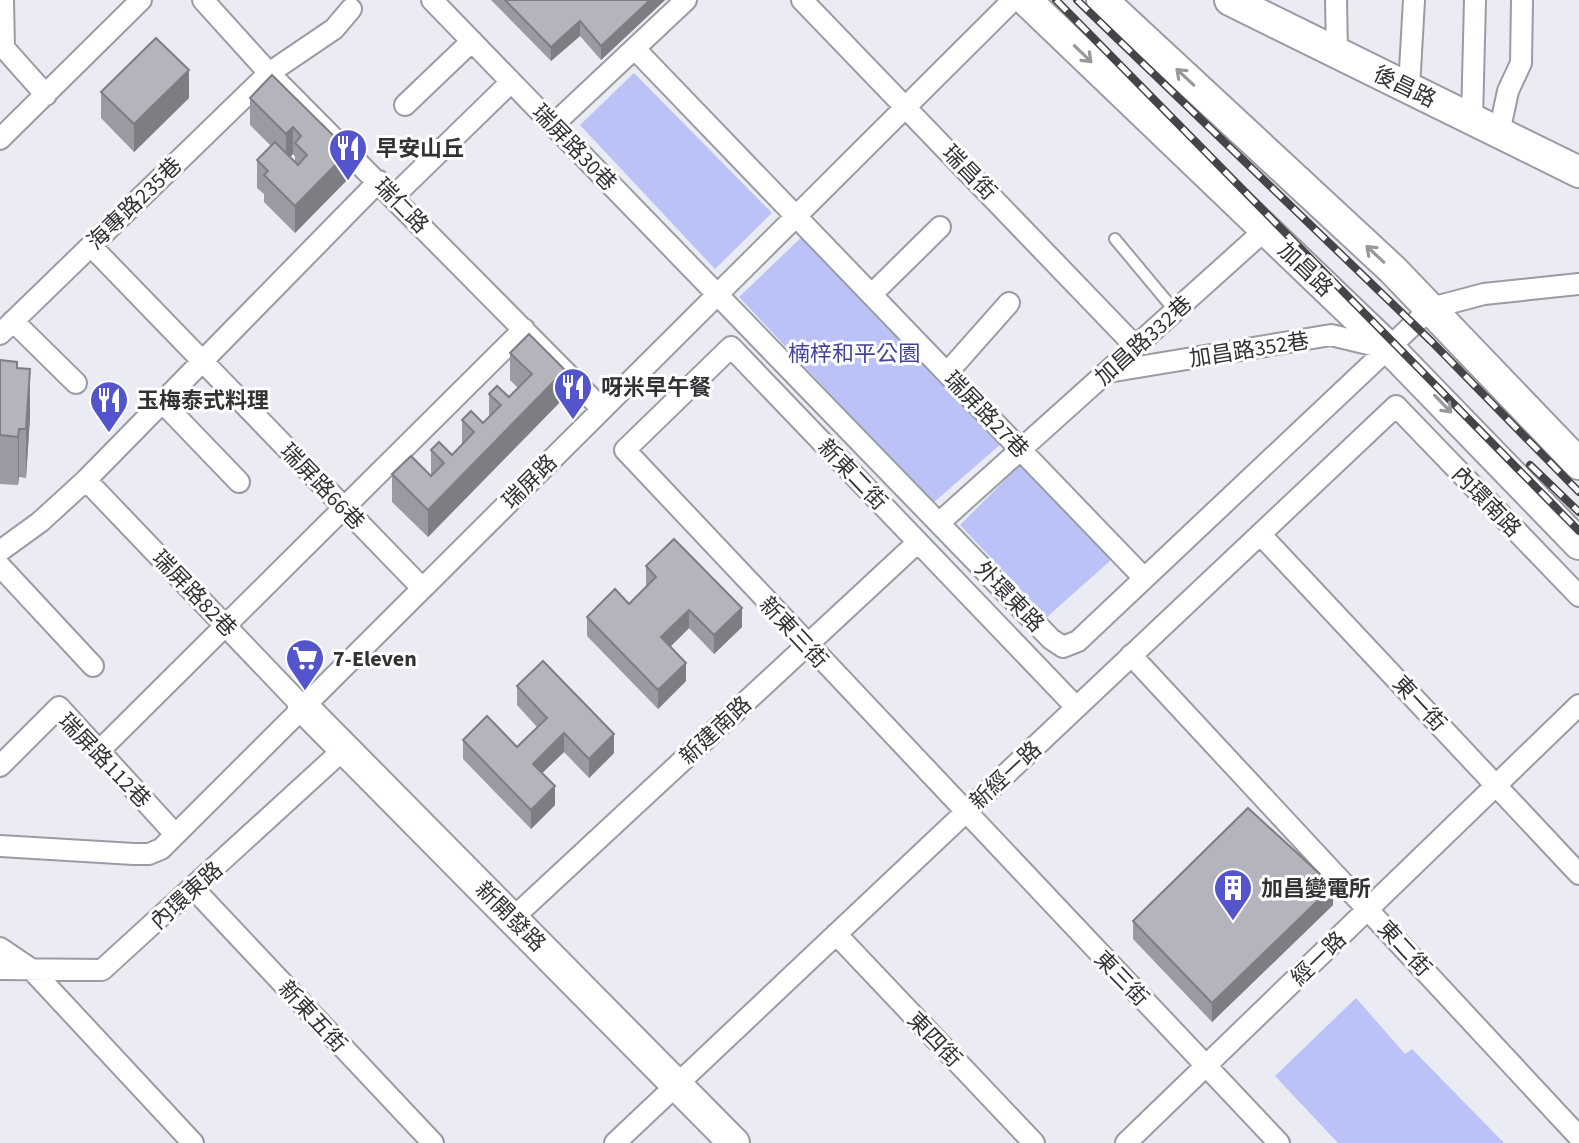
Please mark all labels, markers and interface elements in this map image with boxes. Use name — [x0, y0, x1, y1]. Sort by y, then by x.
one-way arrow — [1073, 44, 1092, 63]
street label: 後昌路 — [1368, 58, 1441, 116]
one-way arrow — [1175, 68, 1195, 86]
street label: 瑞屏路30巷 — [525, 97, 624, 198]
restaurant icon: 早安山丘 — [327, 127, 369, 182]
place label: 早安山丘 — [376, 133, 464, 165]
street label: 瑞昌街 — [935, 138, 1004, 208]
street label: 海專路235巷 — [80, 150, 189, 257]
street label: 瑞仁路 — [367, 171, 436, 241]
street label: 加昌路 — [1270, 235, 1340, 304]
one-way arrow — [1366, 245, 1385, 264]
street label: 加昌路332巷 — [1088, 288, 1199, 393]
street label: 加昌路352巷 — [1187, 325, 1311, 375]
park label: 楠梓和平公園 — [788, 338, 920, 370]
street label: 瑞屏路27巷 — [937, 364, 1036, 465]
restaurant icon: 呀米早午餐 — [552, 366, 594, 421]
place label: 呀米早午餐 — [601, 372, 711, 404]
restaurant icon: 玉梅泰式料理 — [88, 379, 130, 434]
place label: 玉梅泰式料理 — [137, 385, 269, 417]
one-way arrow — [1434, 394, 1453, 414]
street label: 新東二街 — [810, 432, 894, 517]
street label: 瑞屏路66巷 — [273, 436, 372, 537]
street label: 瑞屏路 — [495, 447, 564, 516]
street label: 內環南路 — [1444, 459, 1528, 544]
street label: 瑞屏路82巷 — [145, 543, 244, 644]
street label: 外環東路 — [967, 554, 1051, 639]
street label: 新東三街 — [752, 590, 835, 676]
supermarket icon: 7-Eleven — [284, 637, 326, 692]
place label: 7-Eleven — [333, 643, 417, 675]
street label: 東一街 — [1385, 669, 1453, 739]
street label: 新建南路 — [673, 689, 759, 772]
street label: 瑞屏路112巷 — [51, 706, 158, 815]
street label: 新經一路 — [963, 734, 1049, 817]
street label: 內環東路 — [143, 854, 230, 937]
building icon: 加昌變電所 — [1212, 867, 1254, 922]
place label: 加昌變電所 — [1261, 873, 1371, 905]
street label: 新開發路 — [468, 874, 553, 959]
street label: 東二街 — [1370, 914, 1438, 984]
street label: 經一路 — [1284, 924, 1354, 993]
street label: 東三街 — [1087, 944, 1156, 1014]
street label: 新東五街 — [271, 974, 354, 1060]
street label: 東四街 — [900, 1005, 969, 1075]

